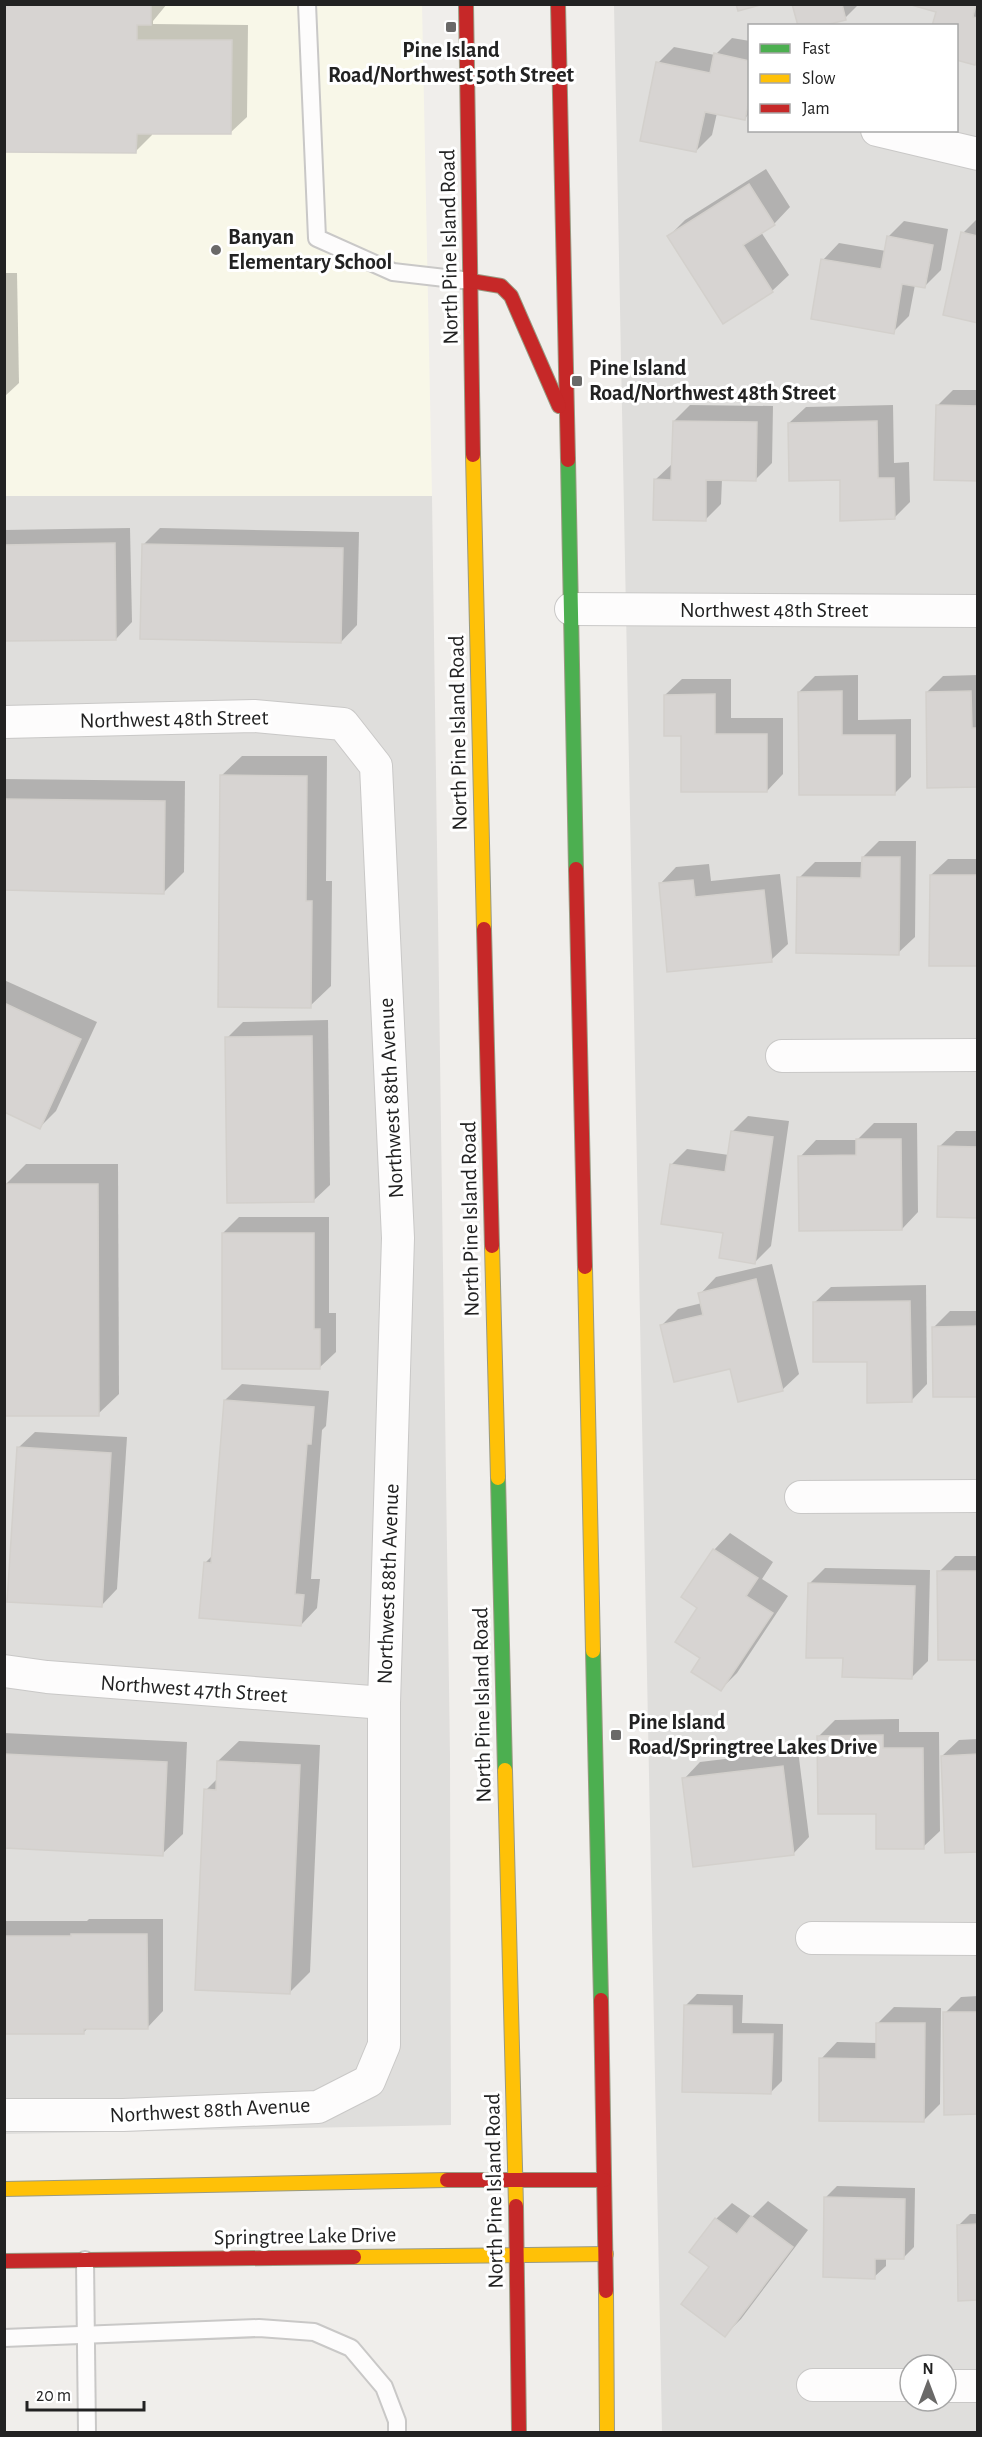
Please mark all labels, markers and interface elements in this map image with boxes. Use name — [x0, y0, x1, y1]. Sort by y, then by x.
marker: Pine Island Road/Northwest 50th Street — [444, 20, 458, 34]
legend — [748, 24, 958, 132]
place label: Pine Island Road/Northwest 50th Street — [328, 39, 575, 86]
text: Fast — [802, 40, 830, 58]
text: Slow — [802, 70, 835, 88]
text: Jam — [802, 100, 830, 118]
street label: North Pine Island Road — [436, 149, 462, 345]
place label: Banyan Elementary School — [228, 226, 392, 274]
marker: Banyan Elementary School — [209, 243, 223, 257]
place label: Pine Island Road/Northwest 48th Street — [589, 357, 837, 404]
marker: Pine Island Road/Northwest 48th Street — [570, 374, 584, 388]
street label: Northwest 48th Street — [680, 599, 868, 621]
street label: North Pine Island Road — [445, 635, 471, 831]
street label: Northwest 48th Street — [79, 706, 269, 732]
street label: Northwest 88th Avenue — [375, 997, 407, 1199]
street label: North Pine Island Road — [457, 1121, 483, 1317]
street label: Northwest 88th Avenue — [374, 1483, 402, 1685]
street label: North Pine Island Road — [469, 1607, 495, 1803]
street label: Northwest 47th Street — [100, 1671, 288, 1707]
place label: Pine Island Road/Springtree Lakes Drive — [628, 1711, 877, 1758]
marker: Pine Island Road/Springtree Lakes Drive — [609, 1728, 623, 1742]
street label: North Pine Island Road — [481, 2093, 507, 2289]
street label: Northwest 88th Avenue — [109, 2094, 311, 2126]
street label: Springtree Lake Drive — [214, 2223, 396, 2249]
north arrow — [898, 2353, 958, 2413]
text: N — [922, 2361, 934, 2377]
scale bar — [27, 2374, 144, 2412]
text: 20 m — [36, 2387, 71, 2405]

